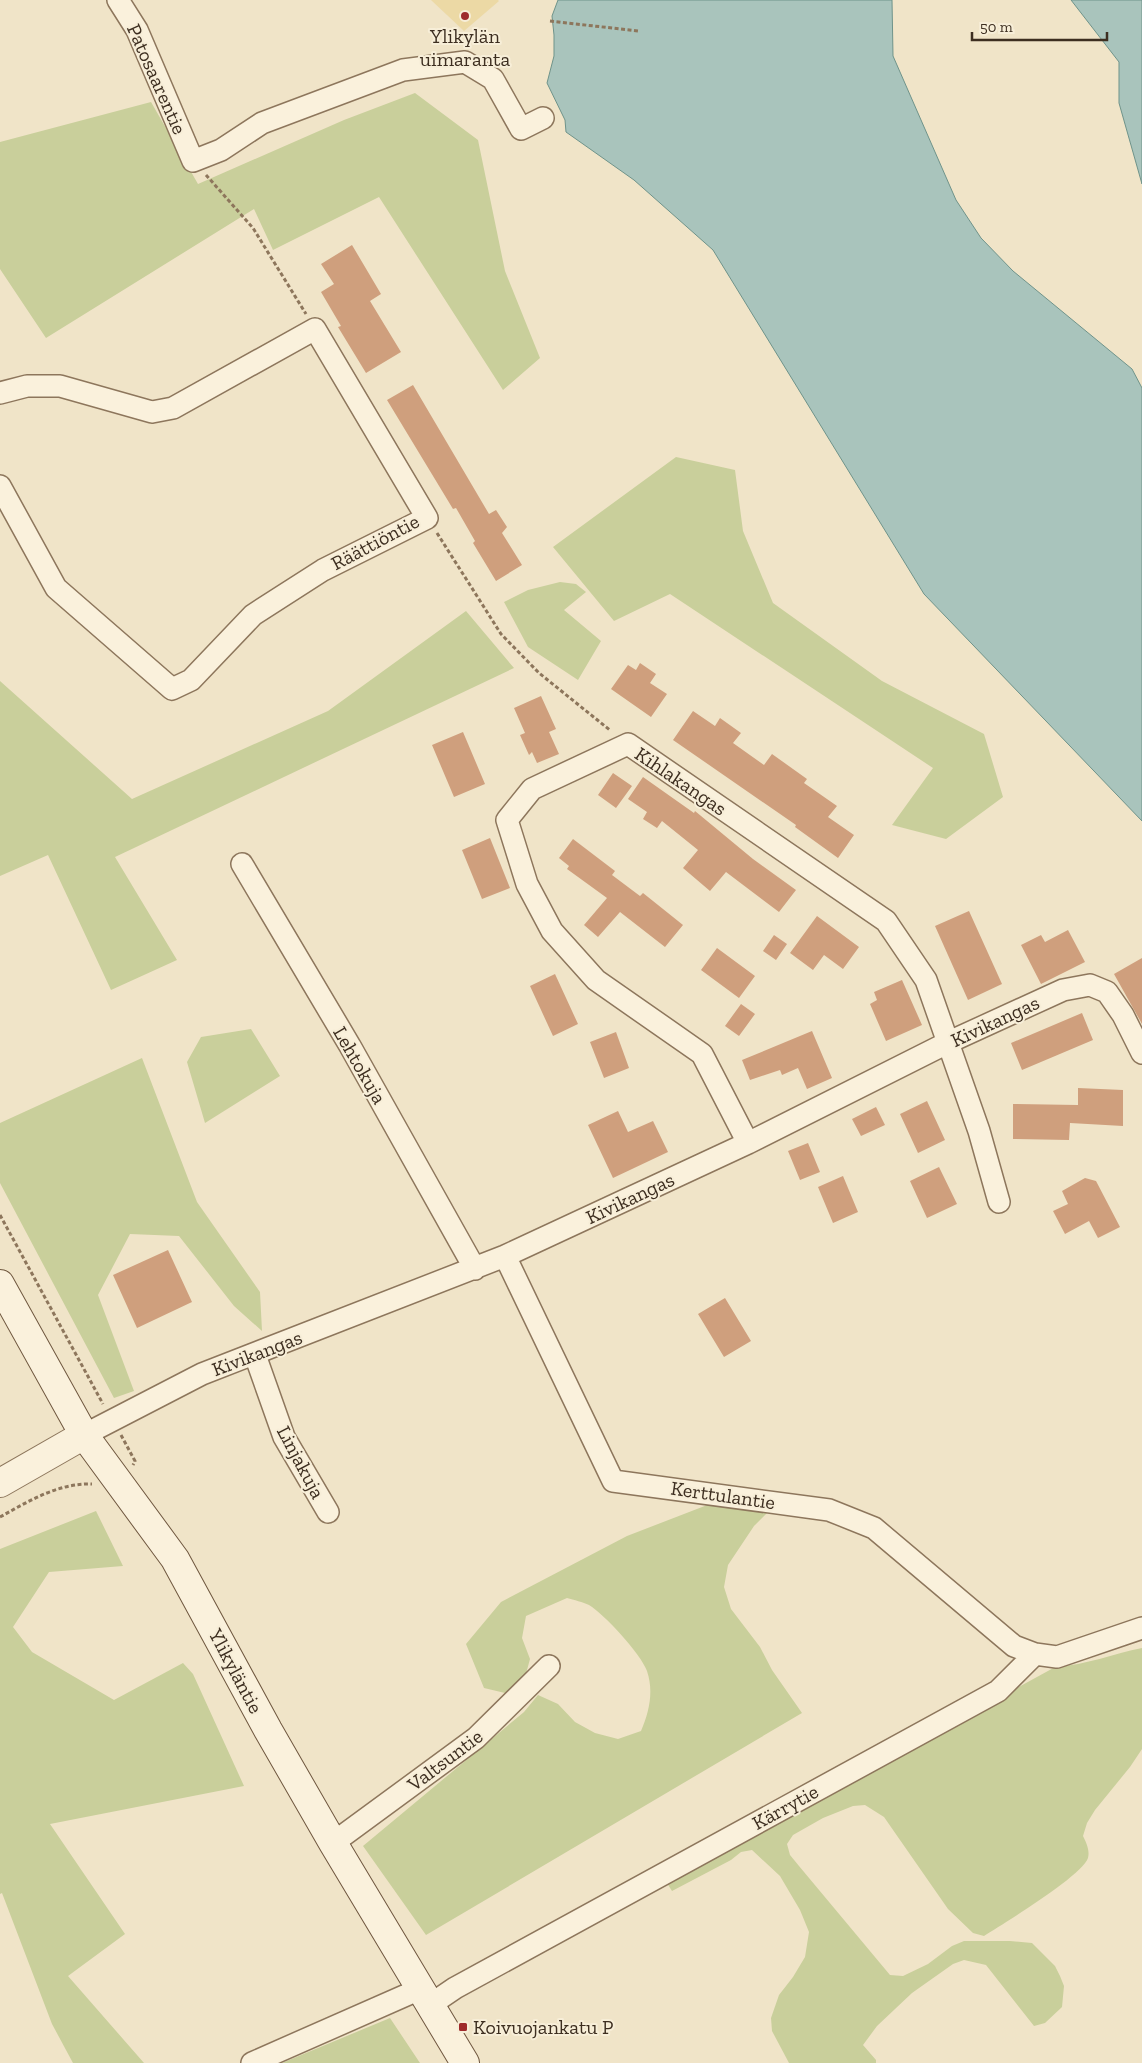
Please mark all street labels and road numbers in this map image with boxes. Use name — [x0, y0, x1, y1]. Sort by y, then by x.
street label: Patosaarentie — [122, 20, 192, 138]
street label: Räättiöntie — [327, 509, 423, 575]
street label: Kihlakangas — [631, 742, 731, 820]
street label: Kivikangas — [947, 990, 1043, 1052]
street label: Lehtokuja — [328, 1022, 392, 1108]
street label: Kivikangas — [582, 1167, 678, 1229]
street label: Kivikangas — [208, 1325, 306, 1381]
street label: Linjakuja — [272, 1421, 330, 1503]
street label: Kerttulantie — [669, 1476, 777, 1514]
street label: Ylikyläntie — [203, 1624, 268, 1717]
street label: Valtsuntie — [402, 1724, 487, 1797]
street label: Kärrytie — [748, 1779, 822, 1835]

